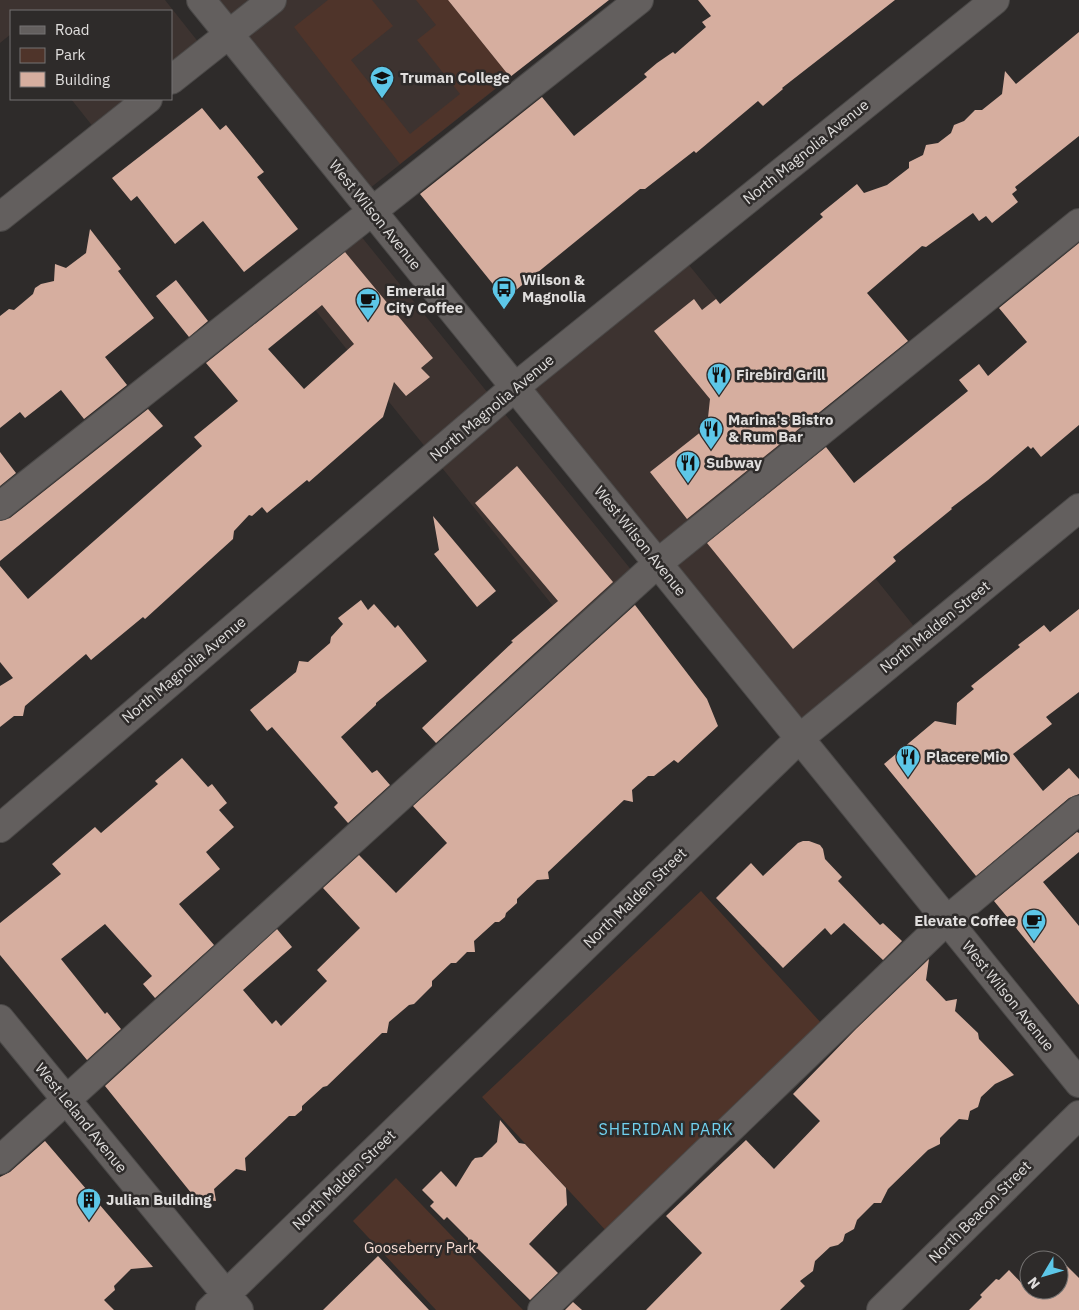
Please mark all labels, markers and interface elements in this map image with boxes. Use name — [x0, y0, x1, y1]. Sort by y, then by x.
legend — [10, 10, 172, 100]
text: Road — [55, 20, 90, 39]
text: Park — [55, 45, 85, 64]
school or university icon: Truman College — [369, 65, 395, 99]
place label: Truman College — [400, 68, 510, 87]
text: Building — [55, 70, 110, 89]
street label: North Magnolia Avenue — [739, 95, 872, 208]
street label: West Wilson Avenue — [325, 156, 426, 274]
place label: Wilson & Magnolia — [522, 270, 586, 306]
bus stop icon: Wilson & Magnolia — [491, 276, 517, 310]
place label: Emerald City Coffee — [386, 281, 463, 317]
cafe icon: Emerald City Coffee — [355, 287, 381, 321]
street label: North Magnolia Avenue — [426, 350, 558, 465]
restaurant icon: Firebird Grill — [706, 362, 732, 396]
place label: Firebird Grill — [736, 365, 826, 384]
place label: Marina's Bistro & Rum Bar — [728, 410, 833, 446]
restaurant icon: Marina's Bistro & Rum Bar — [698, 416, 724, 450]
restaurant icon: Subway — [675, 450, 701, 484]
place label: Subway — [706, 453, 762, 472]
street label: West Wilson Avenue — [590, 482, 691, 600]
street label: North Malden Street — [876, 576, 994, 677]
street label: North Magnolia Avenue — [118, 612, 250, 727]
restaurant icon: Placere Mio — [895, 744, 921, 778]
place label: Placere Mio — [926, 747, 1008, 766]
street label: North Malden Street — [579, 843, 690, 952]
cafe icon: Elevate Coffee — [1021, 908, 1047, 942]
place label: Elevate Coffee — [914, 911, 1016, 930]
street label: West Wilson Avenue — [958, 937, 1059, 1055]
street label: West Leland Avenue — [31, 1059, 132, 1176]
district label: SHERIDAN PARK — [598, 1119, 734, 1139]
street label: North Malden Street — [288, 1125, 399, 1234]
street label: North Beacon Street — [924, 1156, 1035, 1267]
building icon: Julian Building — [76, 1187, 102, 1221]
place label: Julian Building — [106, 1190, 212, 1209]
park label: Gooseberry Park — [364, 1238, 476, 1257]
north arrow — [1019, 1250, 1069, 1300]
text: N — [1024, 1273, 1044, 1293]

